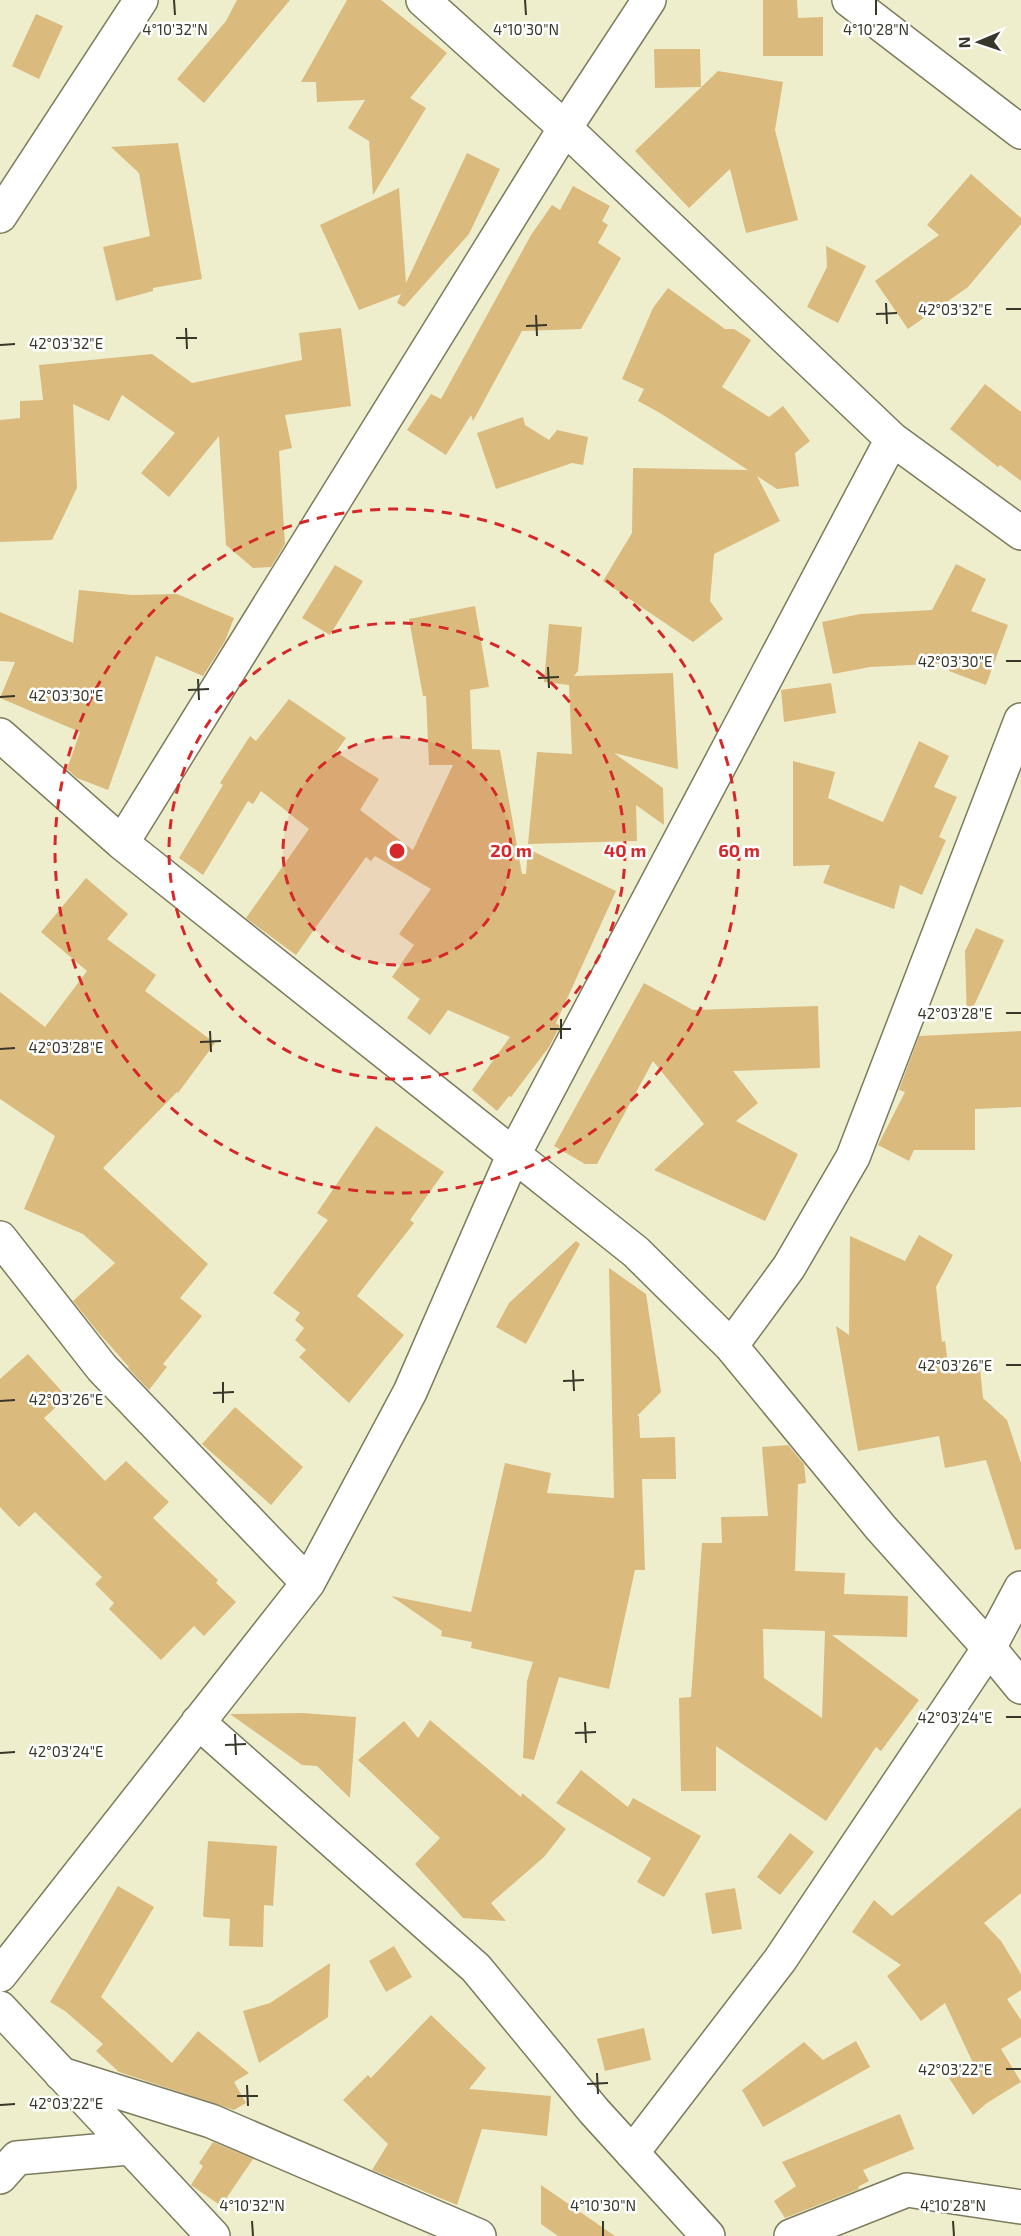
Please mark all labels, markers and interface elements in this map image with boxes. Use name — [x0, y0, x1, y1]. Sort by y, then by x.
north arrow — [949, 12, 1009, 72]
text: 4°10'32"N — [142, 20, 208, 38]
text: 4°10'30"N — [493, 20, 559, 38]
text: 4°10'28"N — [843, 20, 909, 38]
text: N — [954, 36, 973, 49]
text: 42°03'32"E — [918, 300, 992, 318]
text: 42°03'32"E — [29, 334, 103, 352]
text: 42°03'30"E — [918, 652, 992, 670]
text: 42°03'30"E — [29, 686, 103, 704]
text: 20 m — [490, 839, 532, 861]
text: 40 m — [604, 839, 646, 861]
text: 60 m — [718, 839, 760, 861]
centre of rings — [387, 841, 407, 861]
text: 42°03'28"E — [918, 1004, 992, 1022]
text: 42°03'28"E — [29, 1038, 103, 1056]
text: 42°03'26"E — [918, 1356, 992, 1374]
text: 42°03'26"E — [29, 1390, 103, 1408]
text: 42°03'24"E — [918, 1708, 992, 1726]
text: 42°03'24"E — [29, 1742, 103, 1760]
text: 42°03'22"E — [918, 2060, 992, 2078]
text: 42°03'22"E — [29, 2094, 103, 2112]
text: 4°10'32"N — [219, 2196, 285, 2214]
text: 4°10'30"N — [570, 2196, 636, 2214]
text: 4°10'28"N — [920, 2196, 986, 2214]

